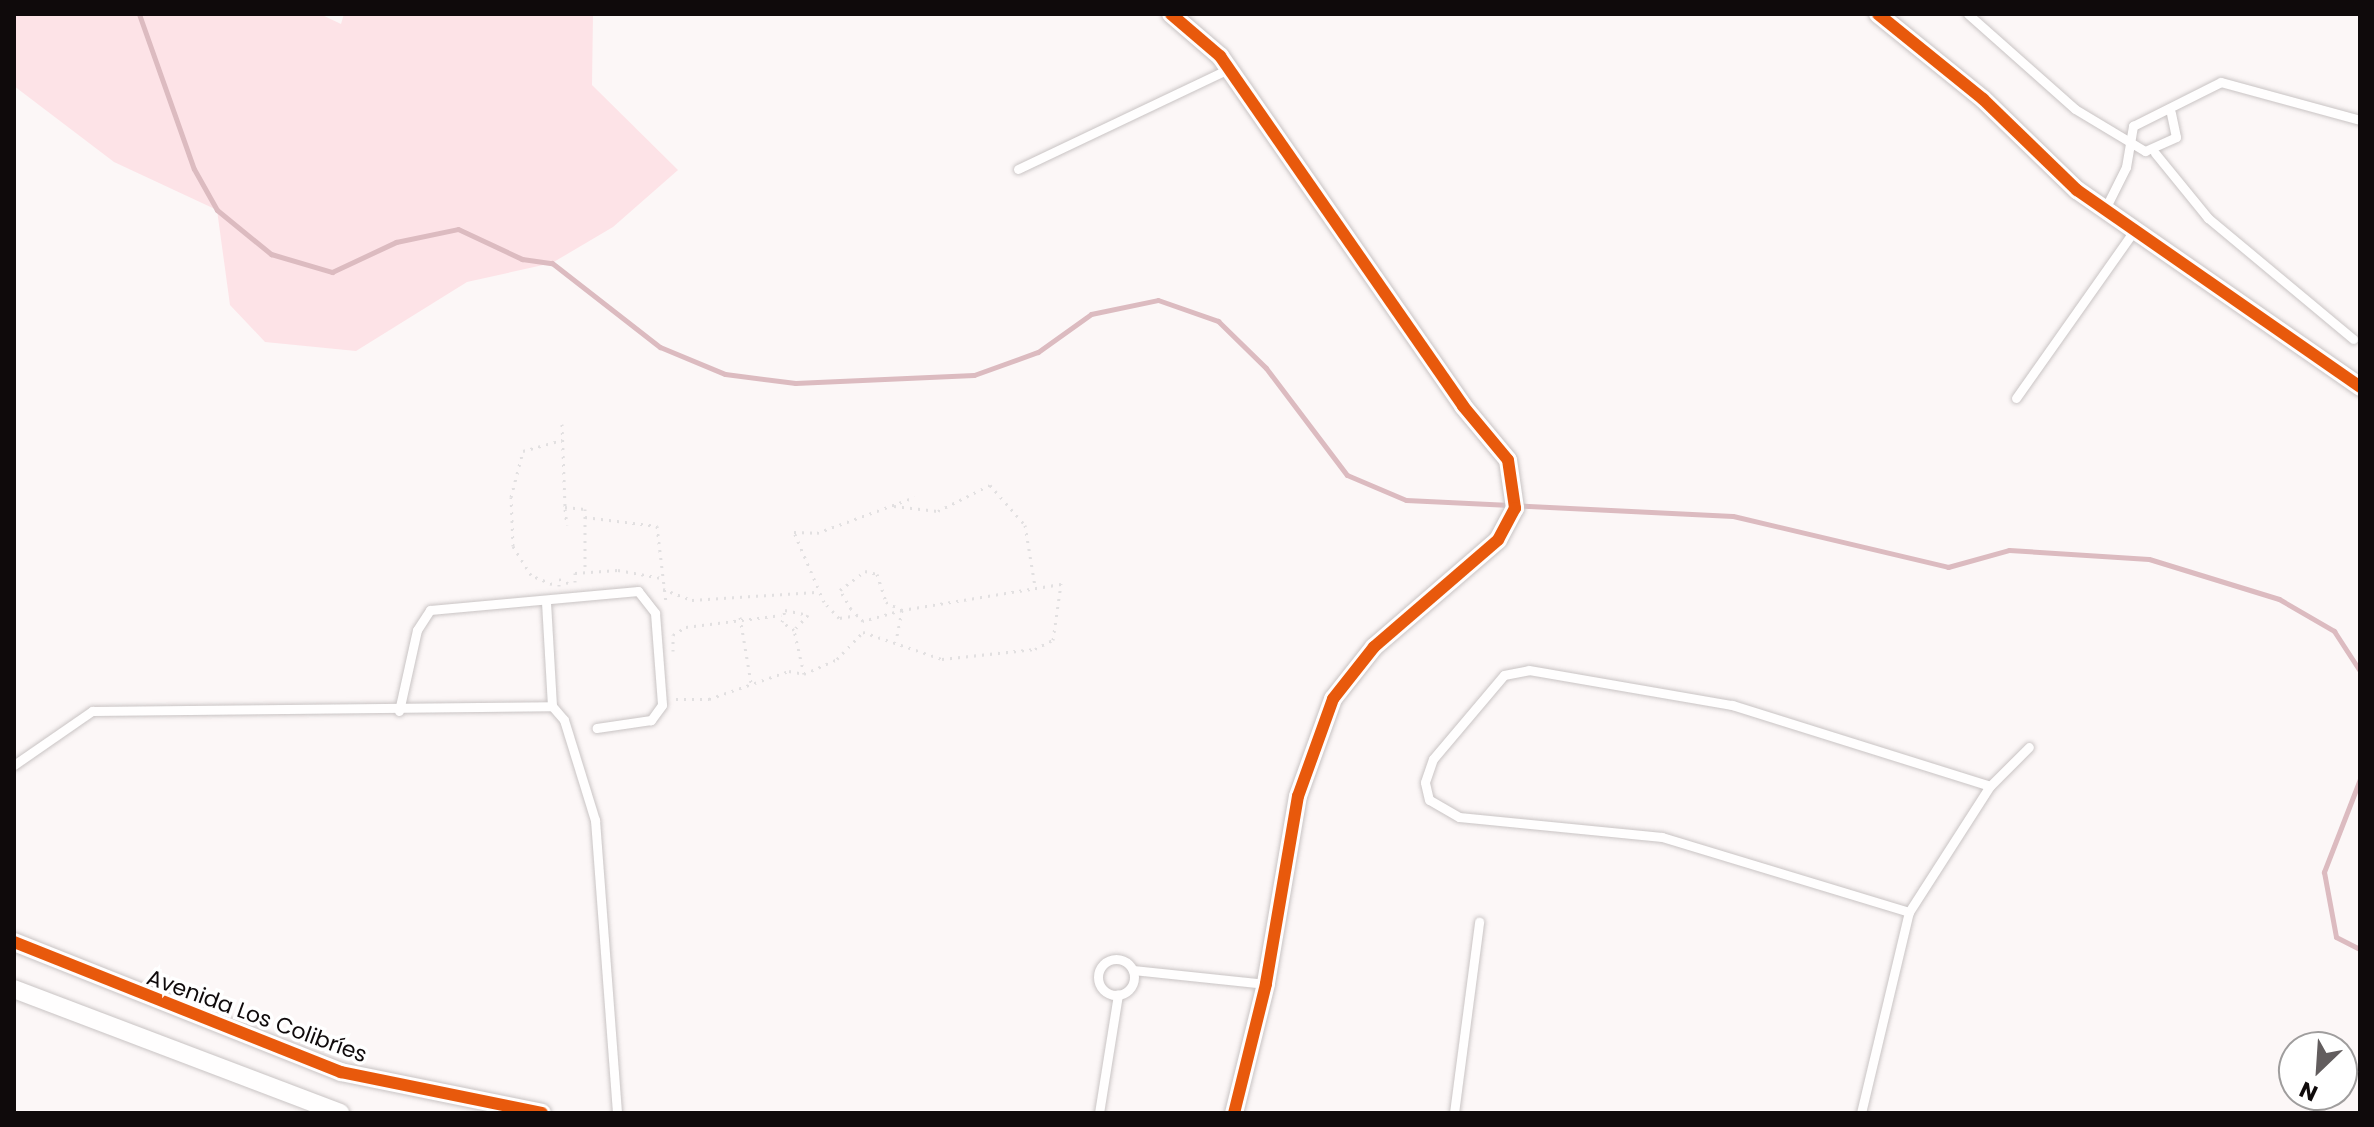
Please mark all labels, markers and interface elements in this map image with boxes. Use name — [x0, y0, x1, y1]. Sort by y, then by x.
street label: Avenida Los Colibríes — [143, 964, 371, 1068]
north arrow — [2278, 1031, 2358, 1111]
text: N — [2294, 1074, 2323, 1109]

